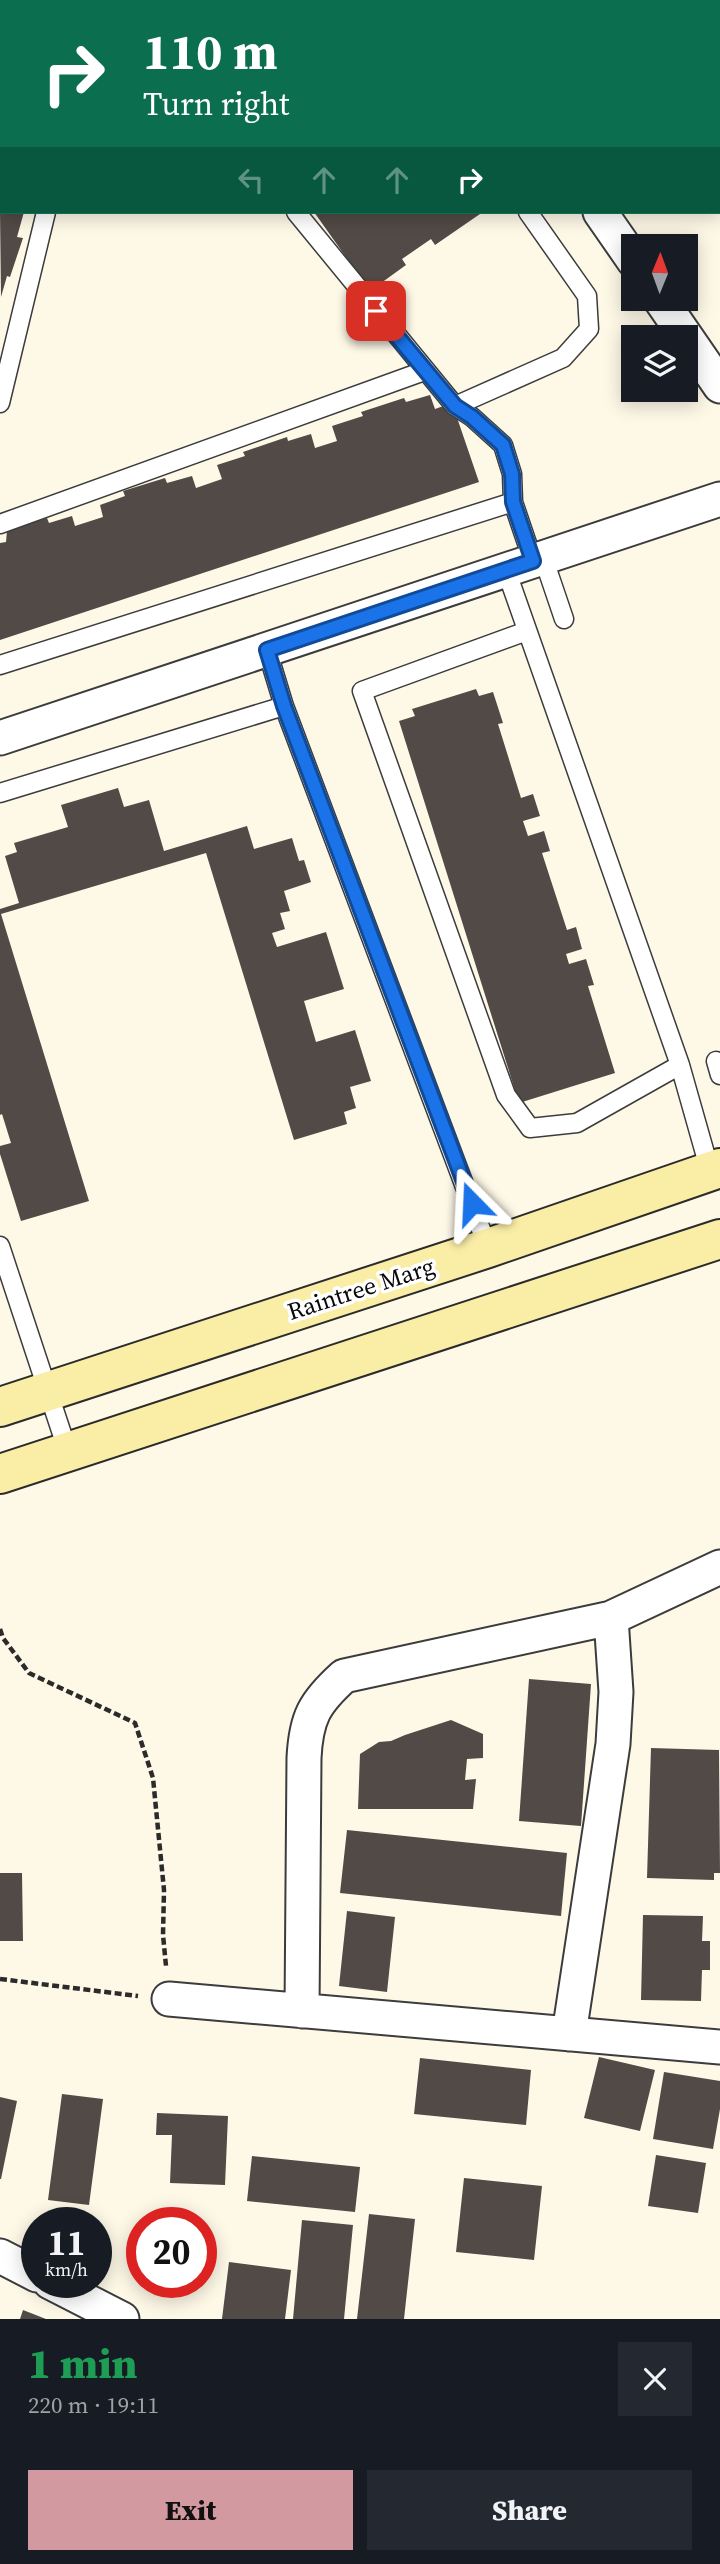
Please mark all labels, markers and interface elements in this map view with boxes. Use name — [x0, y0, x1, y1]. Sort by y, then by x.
text: 110 m — [143, 18, 278, 85]
icon: right — [28, 28, 119, 119]
text: Turn right — [143, 82, 289, 126]
icon: left — [232, 161, 270, 199]
icon: ahead — [305, 161, 343, 199]
icon: ahead — [378, 161, 416, 199]
icon: right — [451, 161, 489, 199]
north arrow — [621, 234, 698, 312]
map controls — [621, 234, 698, 402]
pin — [346, 281, 406, 341]
icon: arrive — [357, 292, 395, 330]
button: layers — [621, 325, 698, 402]
position arrow — [435, 1166, 509, 1240]
street label: Raintree Marg — [283, 1249, 439, 1328]
speed limit sign: 20 — [126, 2207, 217, 2298]
text: 11 — [48, 2219, 85, 2267]
text: km/h — [45, 2257, 88, 2282]
text: 1 min — [28, 2334, 138, 2392]
button: close — [618, 2342, 692, 2416]
text: 220 m · 19:11 — [28, 2389, 159, 2421]
button: Exit — [28, 2470, 353, 2550]
button: Share — [367, 2470, 692, 2550]

